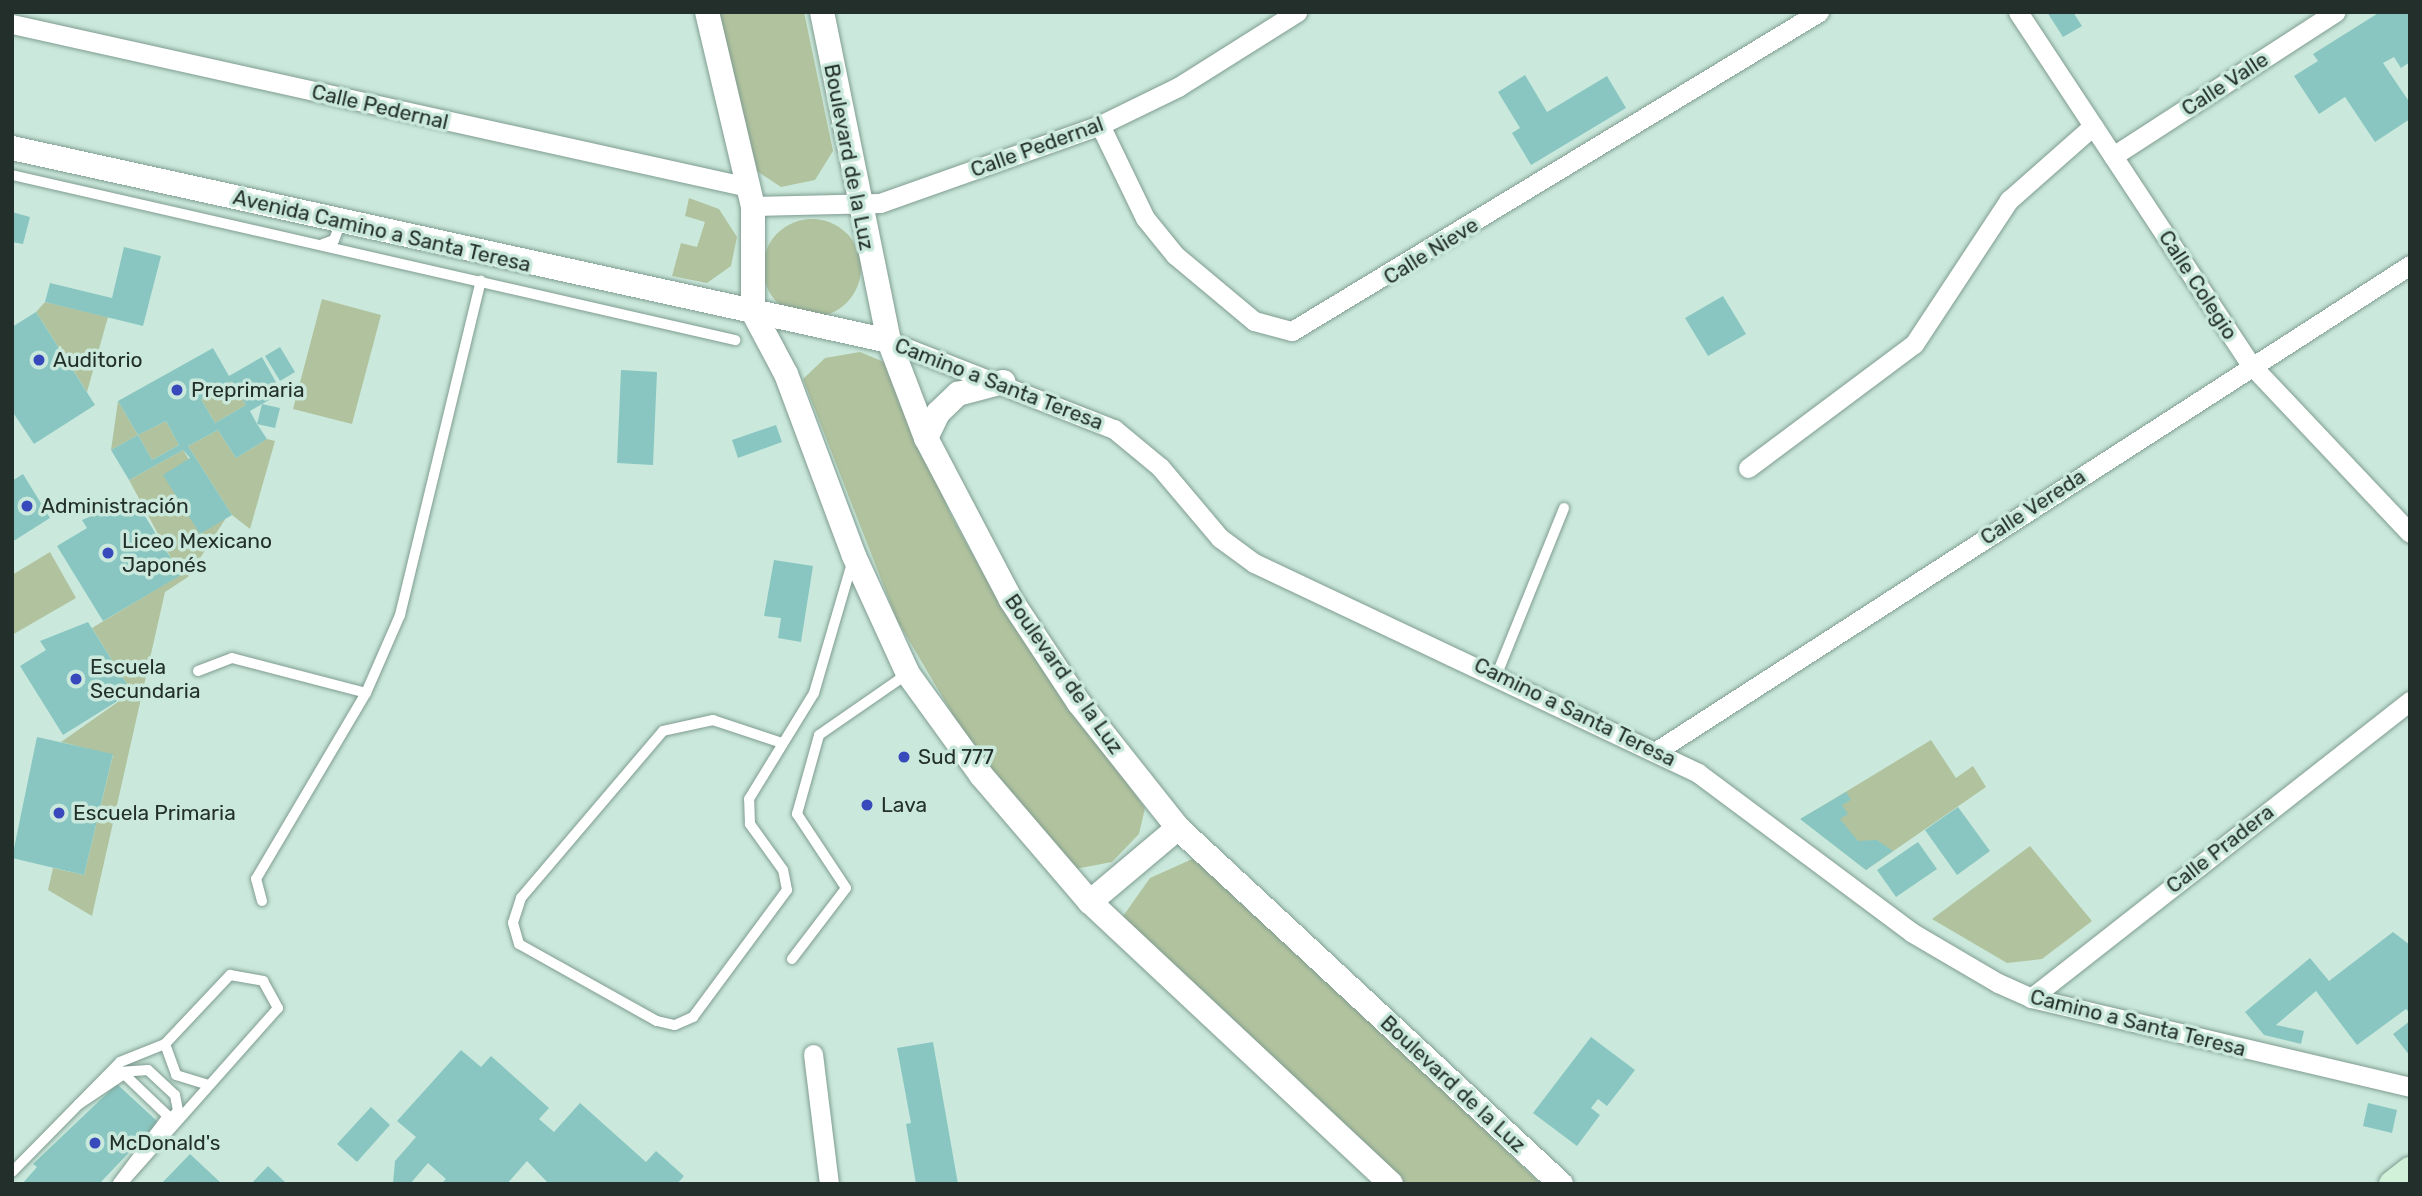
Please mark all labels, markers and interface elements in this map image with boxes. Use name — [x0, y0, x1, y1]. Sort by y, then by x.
street label: Calle Valle — [2177, 47, 2273, 121]
street label: Boulevard de la Luz — [819, 62, 879, 252]
street label: Calle Pedernal — [309, 79, 451, 135]
street label: Calle Pedernal — [967, 111, 1107, 183]
street label: Avenida Camino a Santa Teresa — [230, 184, 534, 278]
street label: Calle Nieve — [1379, 212, 1483, 290]
street label: Calle Colegio — [2153, 226, 2243, 344]
street label: Camino a Santa Teresa — [891, 332, 1107, 436]
place label: Auditorio — [53, 347, 143, 373]
marker: Auditorio — [31, 352, 47, 368]
place label: Preprimaria — [191, 377, 305, 403]
marker: Preprimaria — [169, 382, 185, 398]
street label: Calle Vereda — [1976, 464, 2090, 550]
place label: Administración — [41, 493, 189, 519]
marker: Administración — [19, 498, 35, 514]
place label: Liceo Mexicano Japonés — [122, 528, 272, 578]
marker: Liceo Mexicano Japonés — [100, 545, 116, 561]
street label: Boulevard de la Luz — [999, 589, 1129, 759]
street label: Camino a Santa Teresa — [1470, 652, 1680, 772]
place label: Escuela Secundaria — [90, 654, 201, 704]
marker: Escuela Secundaria — [68, 671, 84, 687]
place label: Sud 777 — [918, 744, 994, 770]
marker: Sud 777 — [896, 749, 912, 765]
place label: Lava — [881, 792, 927, 818]
marker: Lava — [859, 797, 875, 813]
street label: Calle Pradera — [2161, 799, 2279, 899]
place label: Escuela Primaria — [73, 800, 236, 826]
marker: Escuela Primaria — [51, 805, 67, 821]
street label: Camino a Santa Teresa — [2027, 984, 2249, 1062]
street label: Boulevard de la Luz — [1375, 1010, 1531, 1158]
place label: McDonald's — [109, 1130, 221, 1156]
marker: McDonald's — [87, 1135, 103, 1151]

